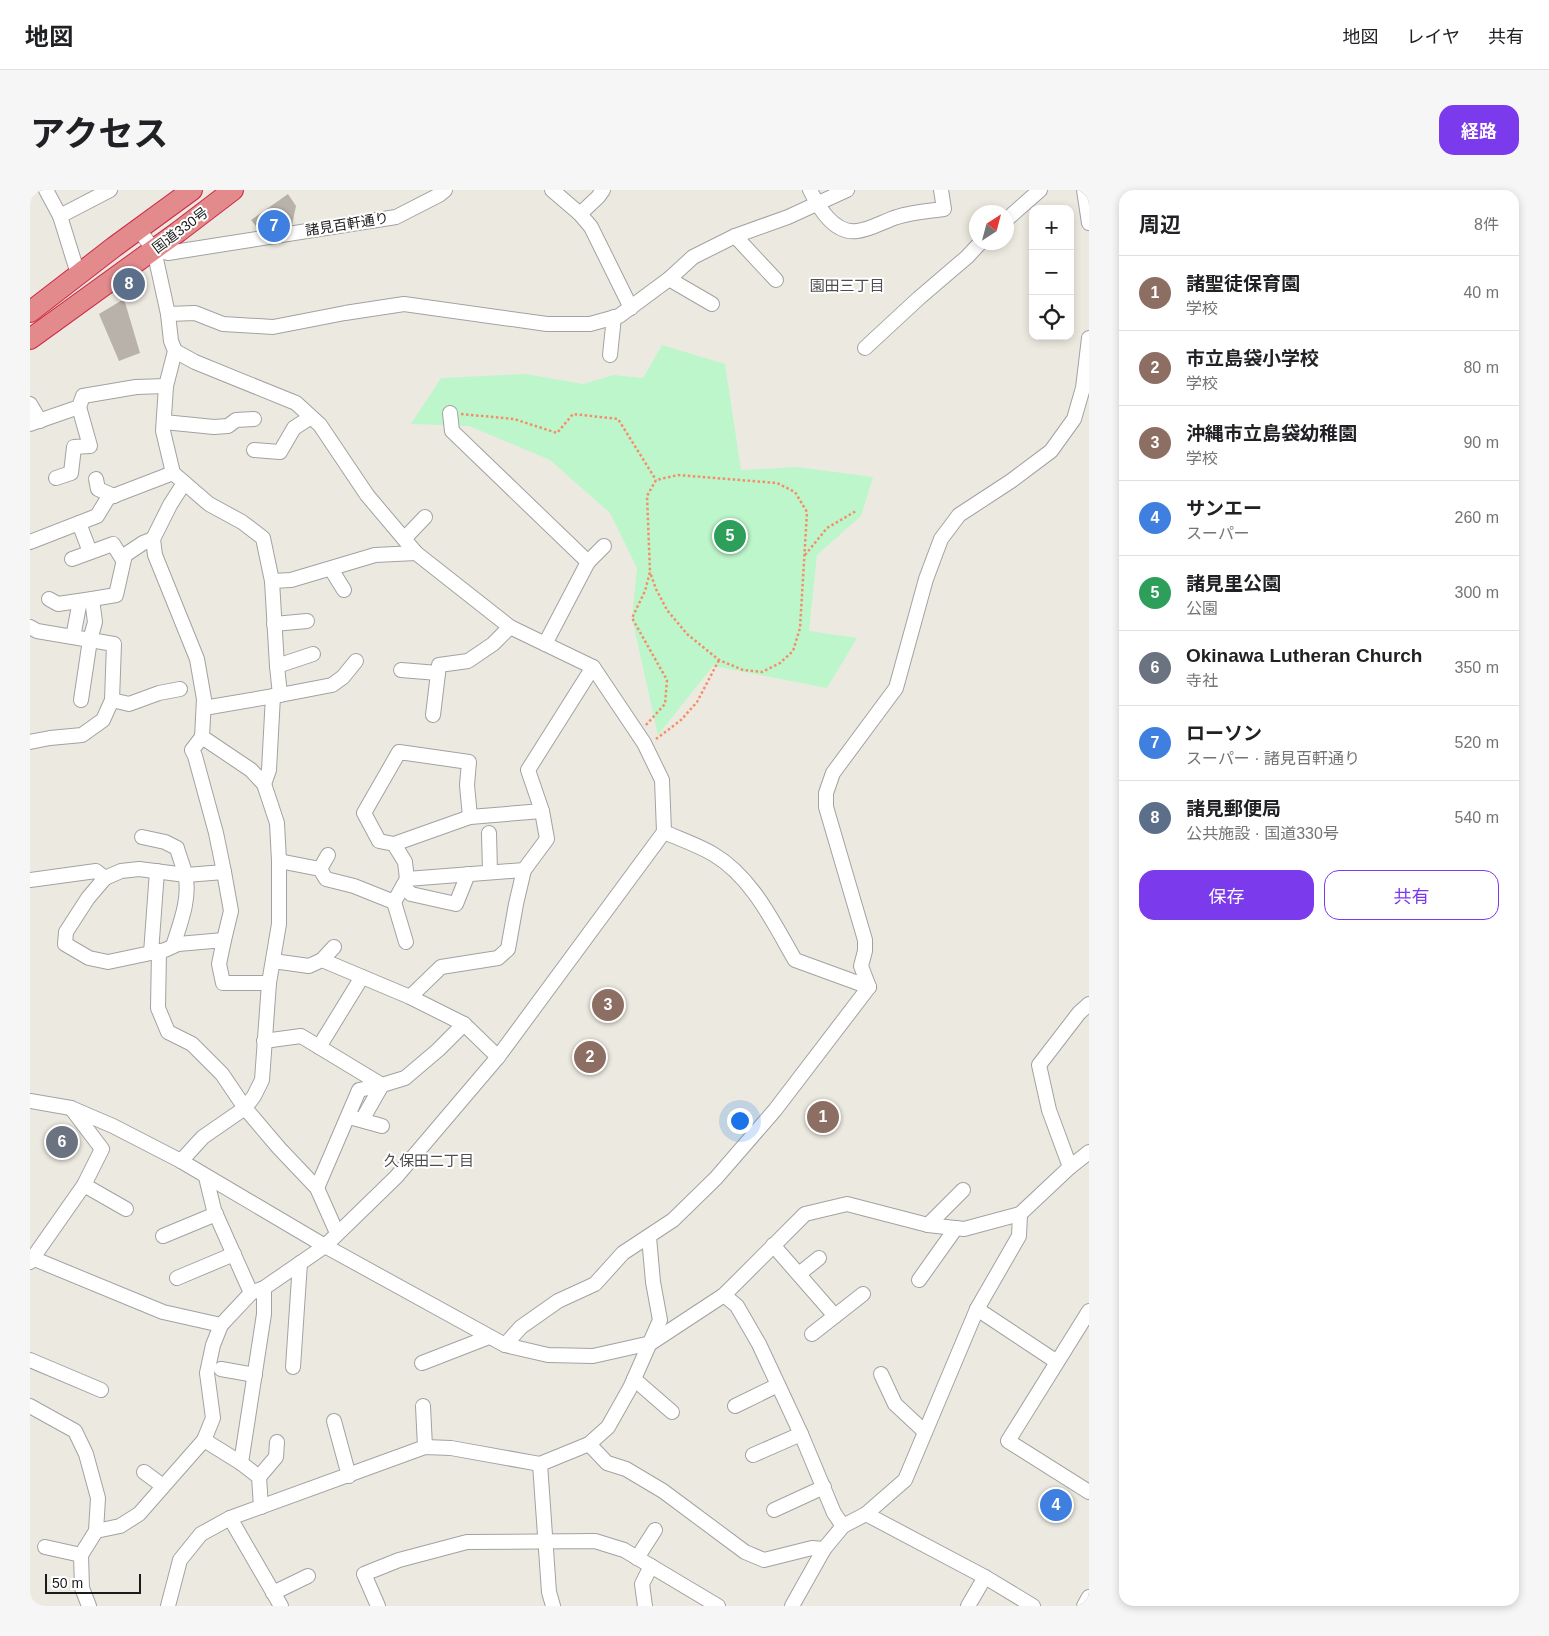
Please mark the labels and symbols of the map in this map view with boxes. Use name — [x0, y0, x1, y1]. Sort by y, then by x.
street label: 国道330号 — [149, 204, 211, 256]
north arrow — [969, 205, 1014, 250]
pin: 7 — [258, 207, 290, 245]
street label: 諸見百軒通り — [304, 210, 390, 238]
pin: 8 — [113, 265, 145, 303]
district label: 園田三丁目 — [809, 277, 885, 294]
pin: 5 — [714, 517, 746, 555]
pin: 3 — [592, 986, 624, 1024]
pin: 2 — [574, 1038, 606, 1076]
pin: 1 — [807, 1098, 839, 1136]
your location — [727, 1108, 753, 1134]
pin: 6 — [46, 1123, 78, 1161]
district label: 久保田二丁目 — [384, 1152, 474, 1169]
pin: 4 — [1040, 1486, 1072, 1524]
scale bar — [45, 1571, 141, 1594]

